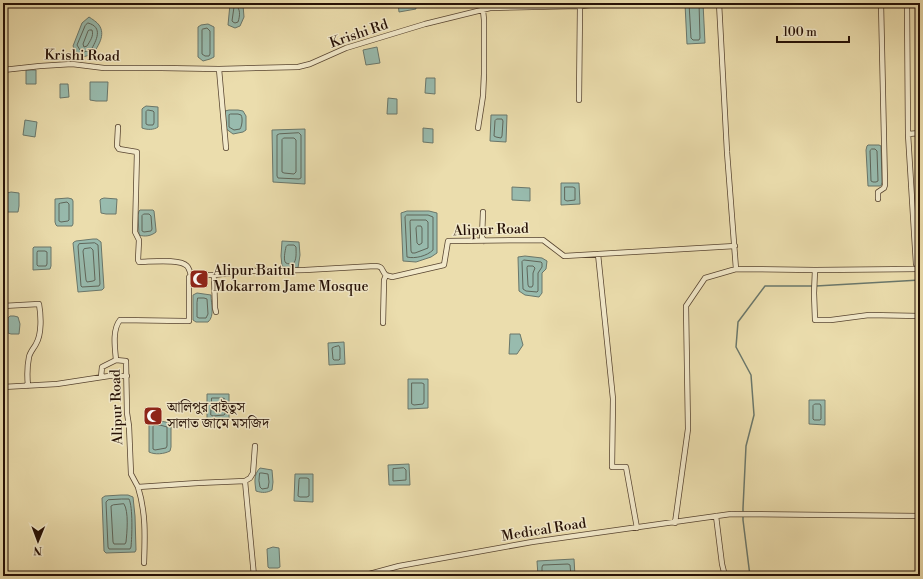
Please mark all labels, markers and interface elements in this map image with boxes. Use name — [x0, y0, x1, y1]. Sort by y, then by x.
street label: Krishi Rd — [327, 16, 391, 52]
scale bar — [777, 18, 849, 44]
text: 100 m — [783, 25, 817, 40]
street label: Krishi Road — [44, 46, 120, 66]
street label: Alipur Road — [452, 220, 529, 240]
place label: Alipur Baitul Mokarrom Jame Mosque — [212, 262, 369, 296]
mosque icon: Alipur Baitul Mokarrom Jame Mosque — [188, 268, 210, 290]
street label: Alipur Road — [107, 369, 127, 446]
place label: আলিপুর বাইতুস সালাত জামে মসজিদ — [166, 398, 270, 433]
mosque icon: আলিপুর বাইতুস সালাত জামে মসজিদ — [142, 405, 164, 427]
street label: Medical Road — [500, 514, 588, 546]
north arrow — [18, 521, 58, 561]
text: N — [33, 543, 42, 557]

